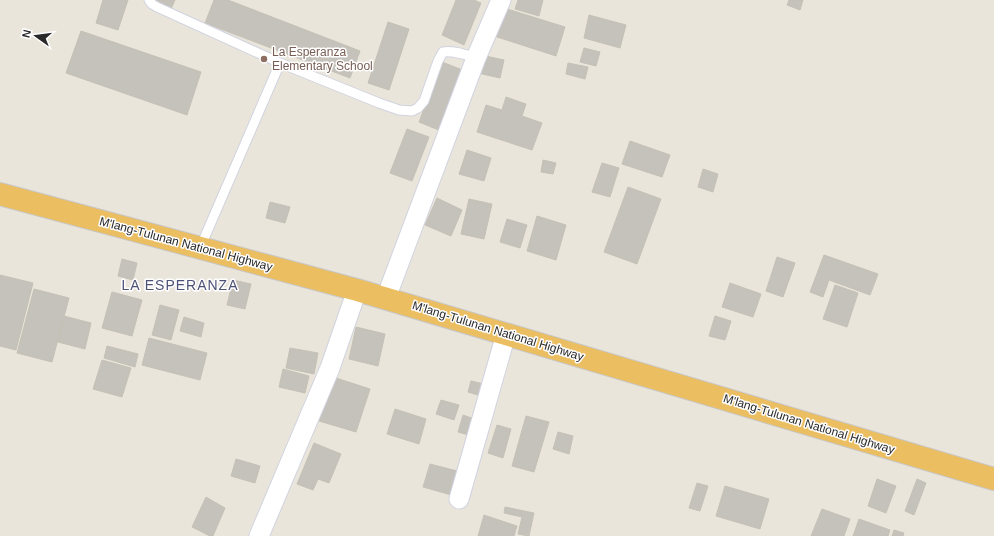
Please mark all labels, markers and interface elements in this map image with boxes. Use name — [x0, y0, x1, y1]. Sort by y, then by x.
north arrow — [16, 16, 56, 56]
text: N — [20, 28, 33, 39]
place label: La Esperanza Elementary School — [272, 45, 373, 73]
marker: La Esperanza Elementary School — [259, 54, 269, 64]
street label: M'lang-Tulunan National Highway — [98, 214, 274, 274]
district label: LA ESPERANZA — [121, 277, 239, 293]
street label: M'lang-Tulunan National Highway — [411, 298, 585, 364]
street label: M'lang-Tulunan National Highway — [722, 391, 896, 457]

